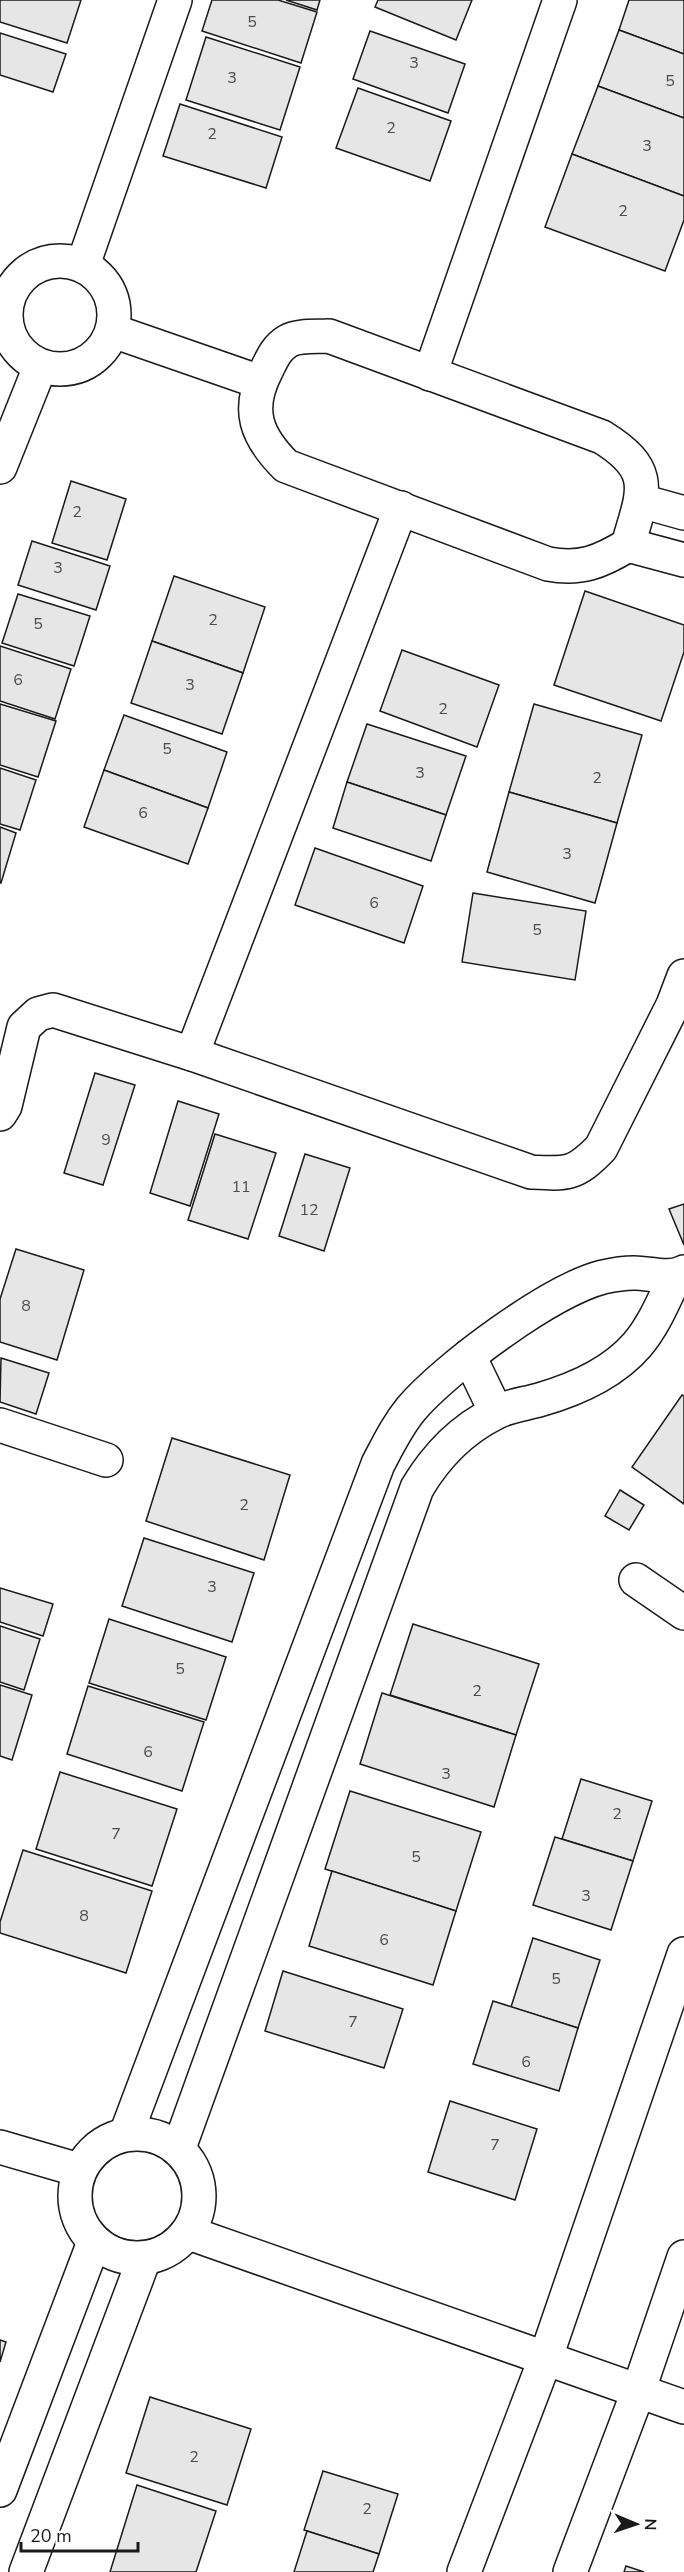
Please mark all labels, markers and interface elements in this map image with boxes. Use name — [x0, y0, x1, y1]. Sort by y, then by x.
house number: 5 — [247, 11, 257, 33]
house number: 3 — [409, 52, 419, 74]
house number: 3 — [227, 67, 237, 89]
house number: 5 — [665, 70, 675, 92]
house number: 2 — [386, 117, 396, 139]
house number: 2 — [207, 123, 217, 145]
house number: 3 — [642, 135, 652, 157]
house number: 2 — [618, 200, 628, 222]
house number: 2 — [72, 501, 82, 523]
house number: 3 — [53, 557, 63, 579]
house number: 2 — [208, 609, 218, 631]
house number: 5 — [33, 613, 43, 635]
house number: 6 — [13, 669, 23, 691]
house number: 3 — [185, 674, 195, 696]
house number: 2 — [438, 698, 448, 720]
house number: 5 — [162, 738, 172, 760]
house number: 3 — [415, 762, 425, 784]
house number: 2 — [592, 767, 602, 789]
house number: 6 — [138, 802, 148, 824]
house number: 3 — [562, 843, 572, 865]
house number: 6 — [369, 892, 379, 914]
house number: 5 — [532, 919, 542, 941]
house number: 9 — [101, 1129, 111, 1151]
house number: 11 — [231, 1176, 251, 1198]
house number: 12 — [299, 1199, 319, 1221]
house number: 8 — [21, 1295, 31, 1317]
house number: 2 — [239, 1494, 249, 1516]
house number: 3 — [207, 1576, 217, 1598]
house number: 5 — [175, 1658, 185, 1680]
house number: 2 — [472, 1680, 482, 1702]
house number: 6 — [143, 1741, 153, 1763]
house number: 3 — [441, 1763, 451, 1785]
house number: 2 — [612, 1803, 622, 1825]
house number: 7 — [111, 1823, 121, 1845]
house number: 5 — [411, 1846, 421, 1868]
house number: 3 — [581, 1885, 591, 1907]
house number: 8 — [79, 1905, 89, 1927]
house number: 6 — [379, 1929, 389, 1951]
house number: 5 — [551, 1968, 561, 1990]
house number: 7 — [348, 2011, 358, 2033]
house number: 6 — [521, 2051, 531, 2073]
house number: 7 — [490, 2134, 500, 2156]
house number: 2 — [189, 2446, 199, 2468]
north arrow — [606, 2494, 666, 2554]
house number: 2 — [362, 2498, 372, 2520]
scale bar — [21, 2515, 138, 2553]
text: N — [639, 2518, 661, 2531]
text: 20 m — [30, 2524, 72, 2548]

